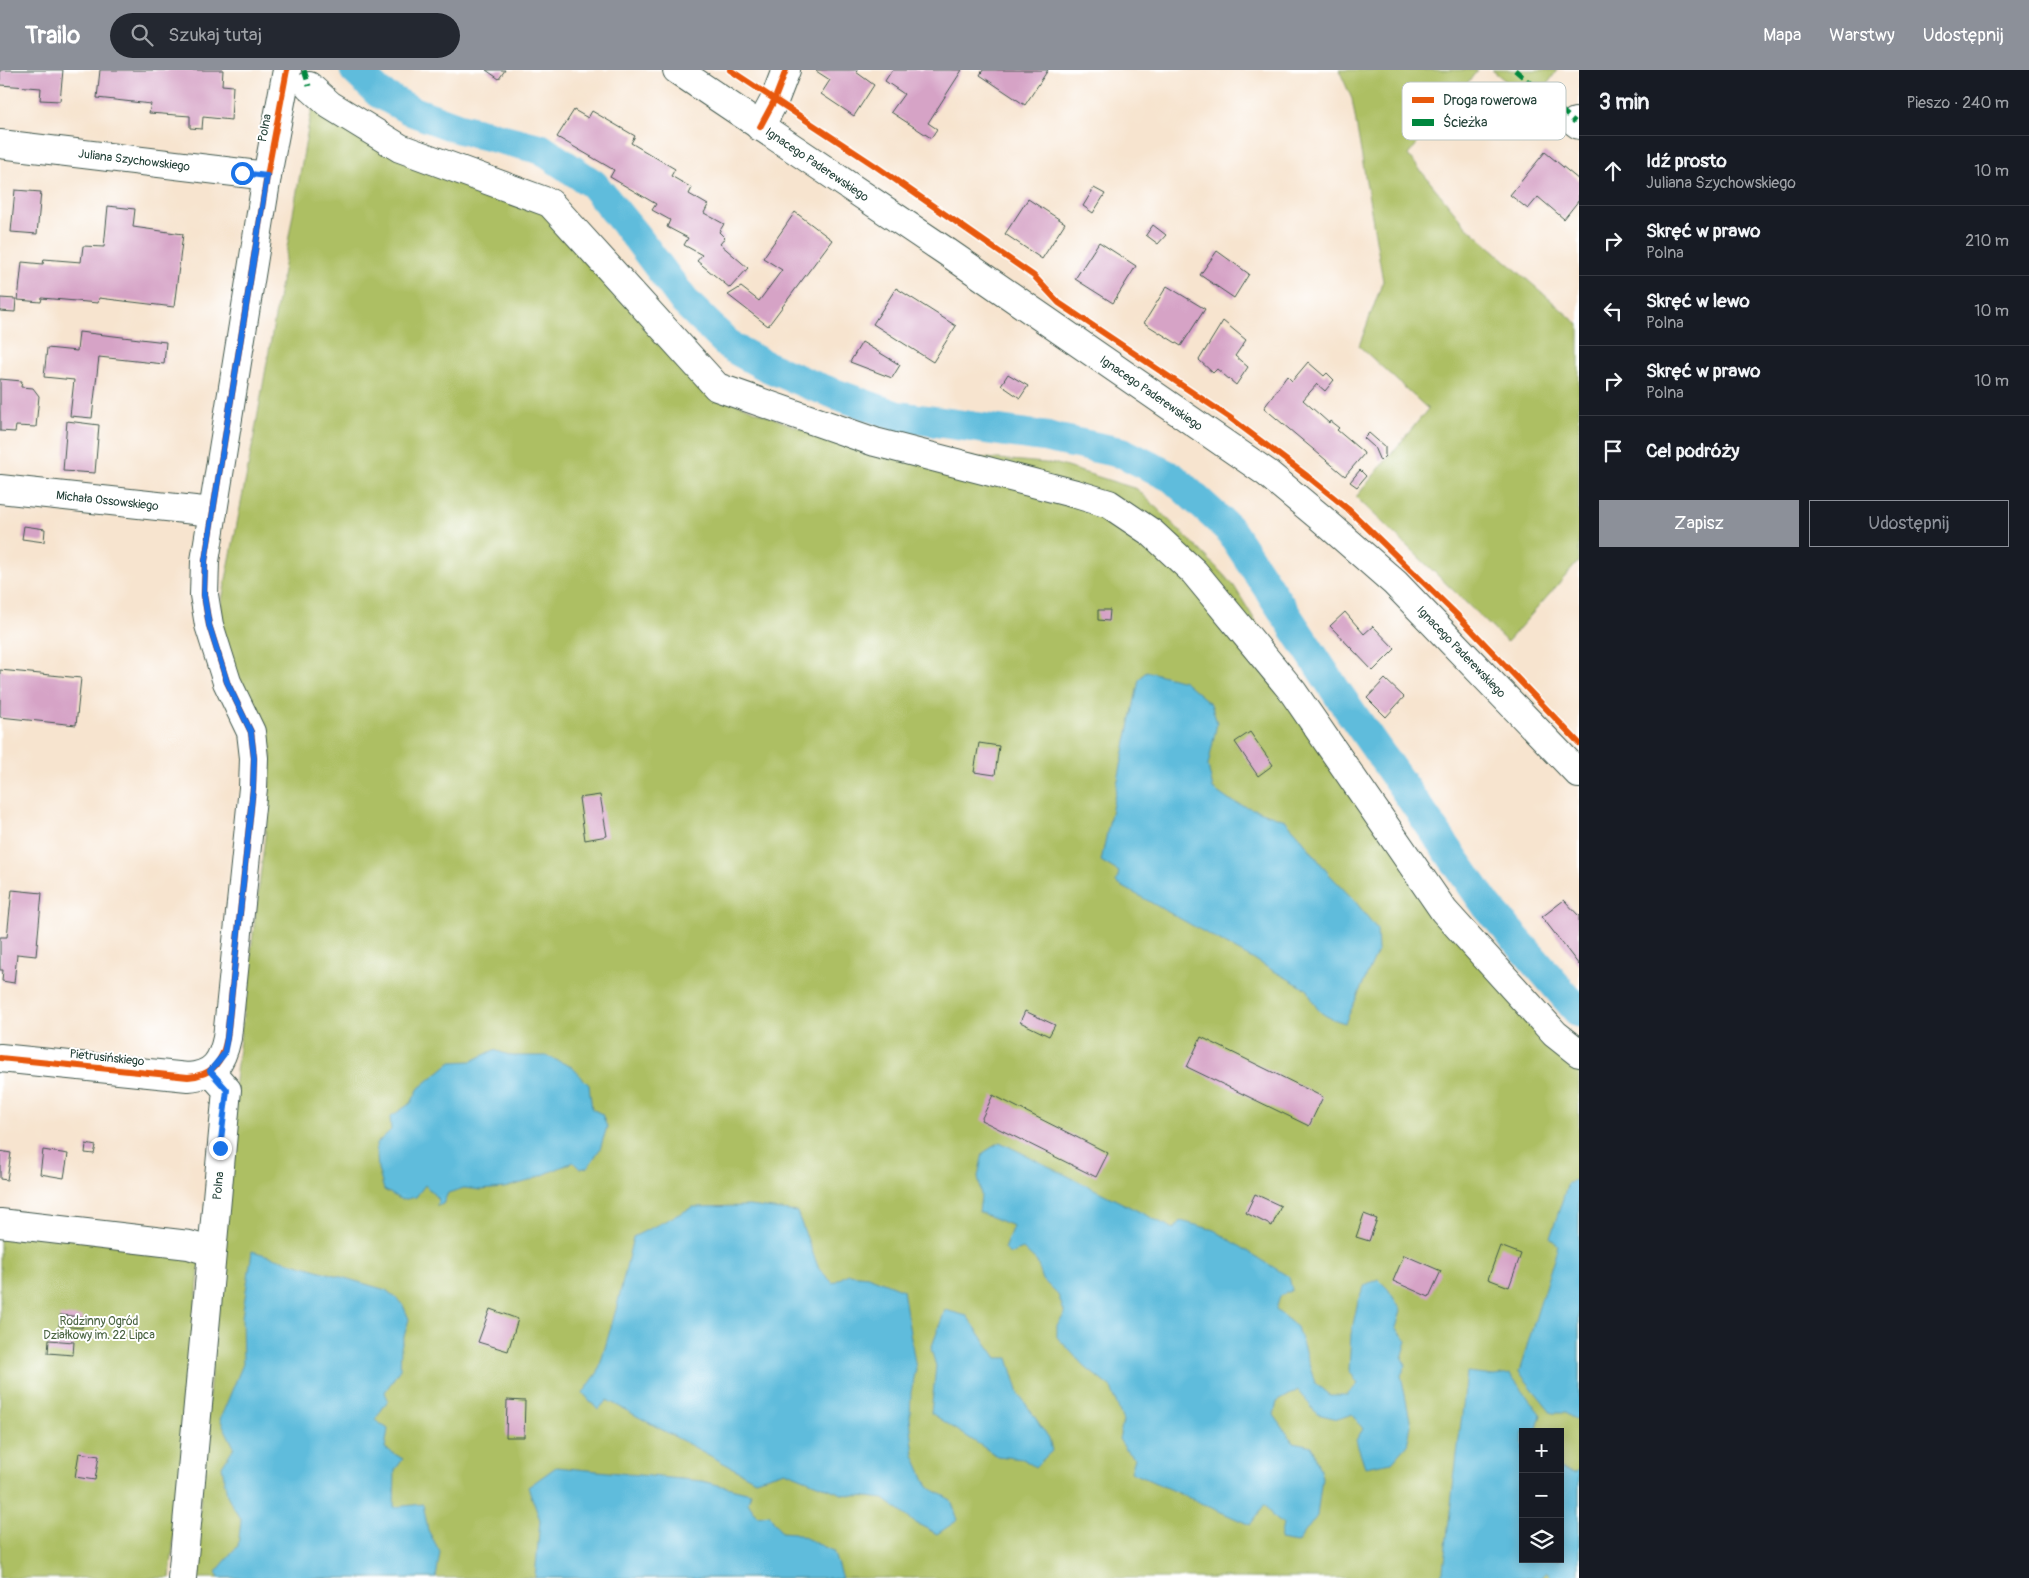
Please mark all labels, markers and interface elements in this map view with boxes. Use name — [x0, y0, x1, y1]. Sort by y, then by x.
search box — [110, 13, 460, 58]
text: Trailo — [25, 21, 80, 50]
icon: search — [128, 21, 156, 49]
text: Szukaj tutaj — [168, 23, 262, 47]
text: Mapa — [1763, 24, 1801, 47]
text: Warstwy — [1829, 24, 1895, 47]
text: Udostępnij — [1923, 24, 2004, 47]
legend — [1402, 82, 1566, 140]
text: 3 min — [1599, 89, 1649, 116]
text: Droga rowerowa — [1443, 92, 1537, 109]
text: Pieszo · 240 m — [1906, 93, 2009, 113]
street label: Polna — [255, 112, 275, 143]
text: Ścieżka — [1443, 113, 1487, 131]
street label: Ignacego Paderewskiego — [762, 124, 872, 205]
street label: Juliana Szychowskiego — [77, 146, 191, 174]
text: Idź prosto — [1646, 149, 1727, 173]
icon: ahead — [1599, 157, 1627, 185]
text: 10 m — [1974, 161, 2009, 181]
route start — [231, 162, 254, 185]
text: Juliana Szychowskiego — [1646, 173, 1796, 193]
text: Skręć w prawo — [1646, 219, 1760, 243]
icon: right — [1599, 227, 1627, 255]
text: 210 m — [1965, 231, 2009, 251]
text: Polna — [1646, 243, 1684, 263]
text: Skręć w lewo — [1646, 289, 1750, 313]
icon: left — [1599, 297, 1627, 325]
text: 10 m — [1974, 301, 2009, 321]
text: Polna — [1646, 313, 1684, 333]
street label: Ignacego Paderewskiego — [1097, 352, 1206, 434]
text: Skręć w prawo — [1646, 359, 1760, 383]
icon: right — [1599, 367, 1627, 395]
text: 10 m — [1974, 371, 2009, 391]
text: Polna — [1646, 383, 1684, 403]
icon: arrive — [1599, 437, 1627, 465]
text: Cel podróży — [1646, 439, 1739, 463]
street label: Michała Ossowskiego — [55, 488, 160, 514]
button: Zapisz — [1599, 500, 1799, 547]
button: Udostępnij — [1809, 500, 2009, 547]
street label: Ignacego Paderewskiego — [1414, 603, 1509, 701]
street label: Pietrusińskiego — [69, 1047, 146, 1069]
route end — [209, 1137, 232, 1160]
street label: Polna — [209, 1170, 227, 1200]
park label: Rodzinny Ogród Działkowy im. 22 Lipca — [43, 1314, 155, 1343]
map controls — [1519, 1428, 1564, 1563]
button: + — [1519, 1428, 1564, 1473]
button: − — [1519, 1473, 1564, 1518]
button: layers — [1519, 1518, 1564, 1563]

